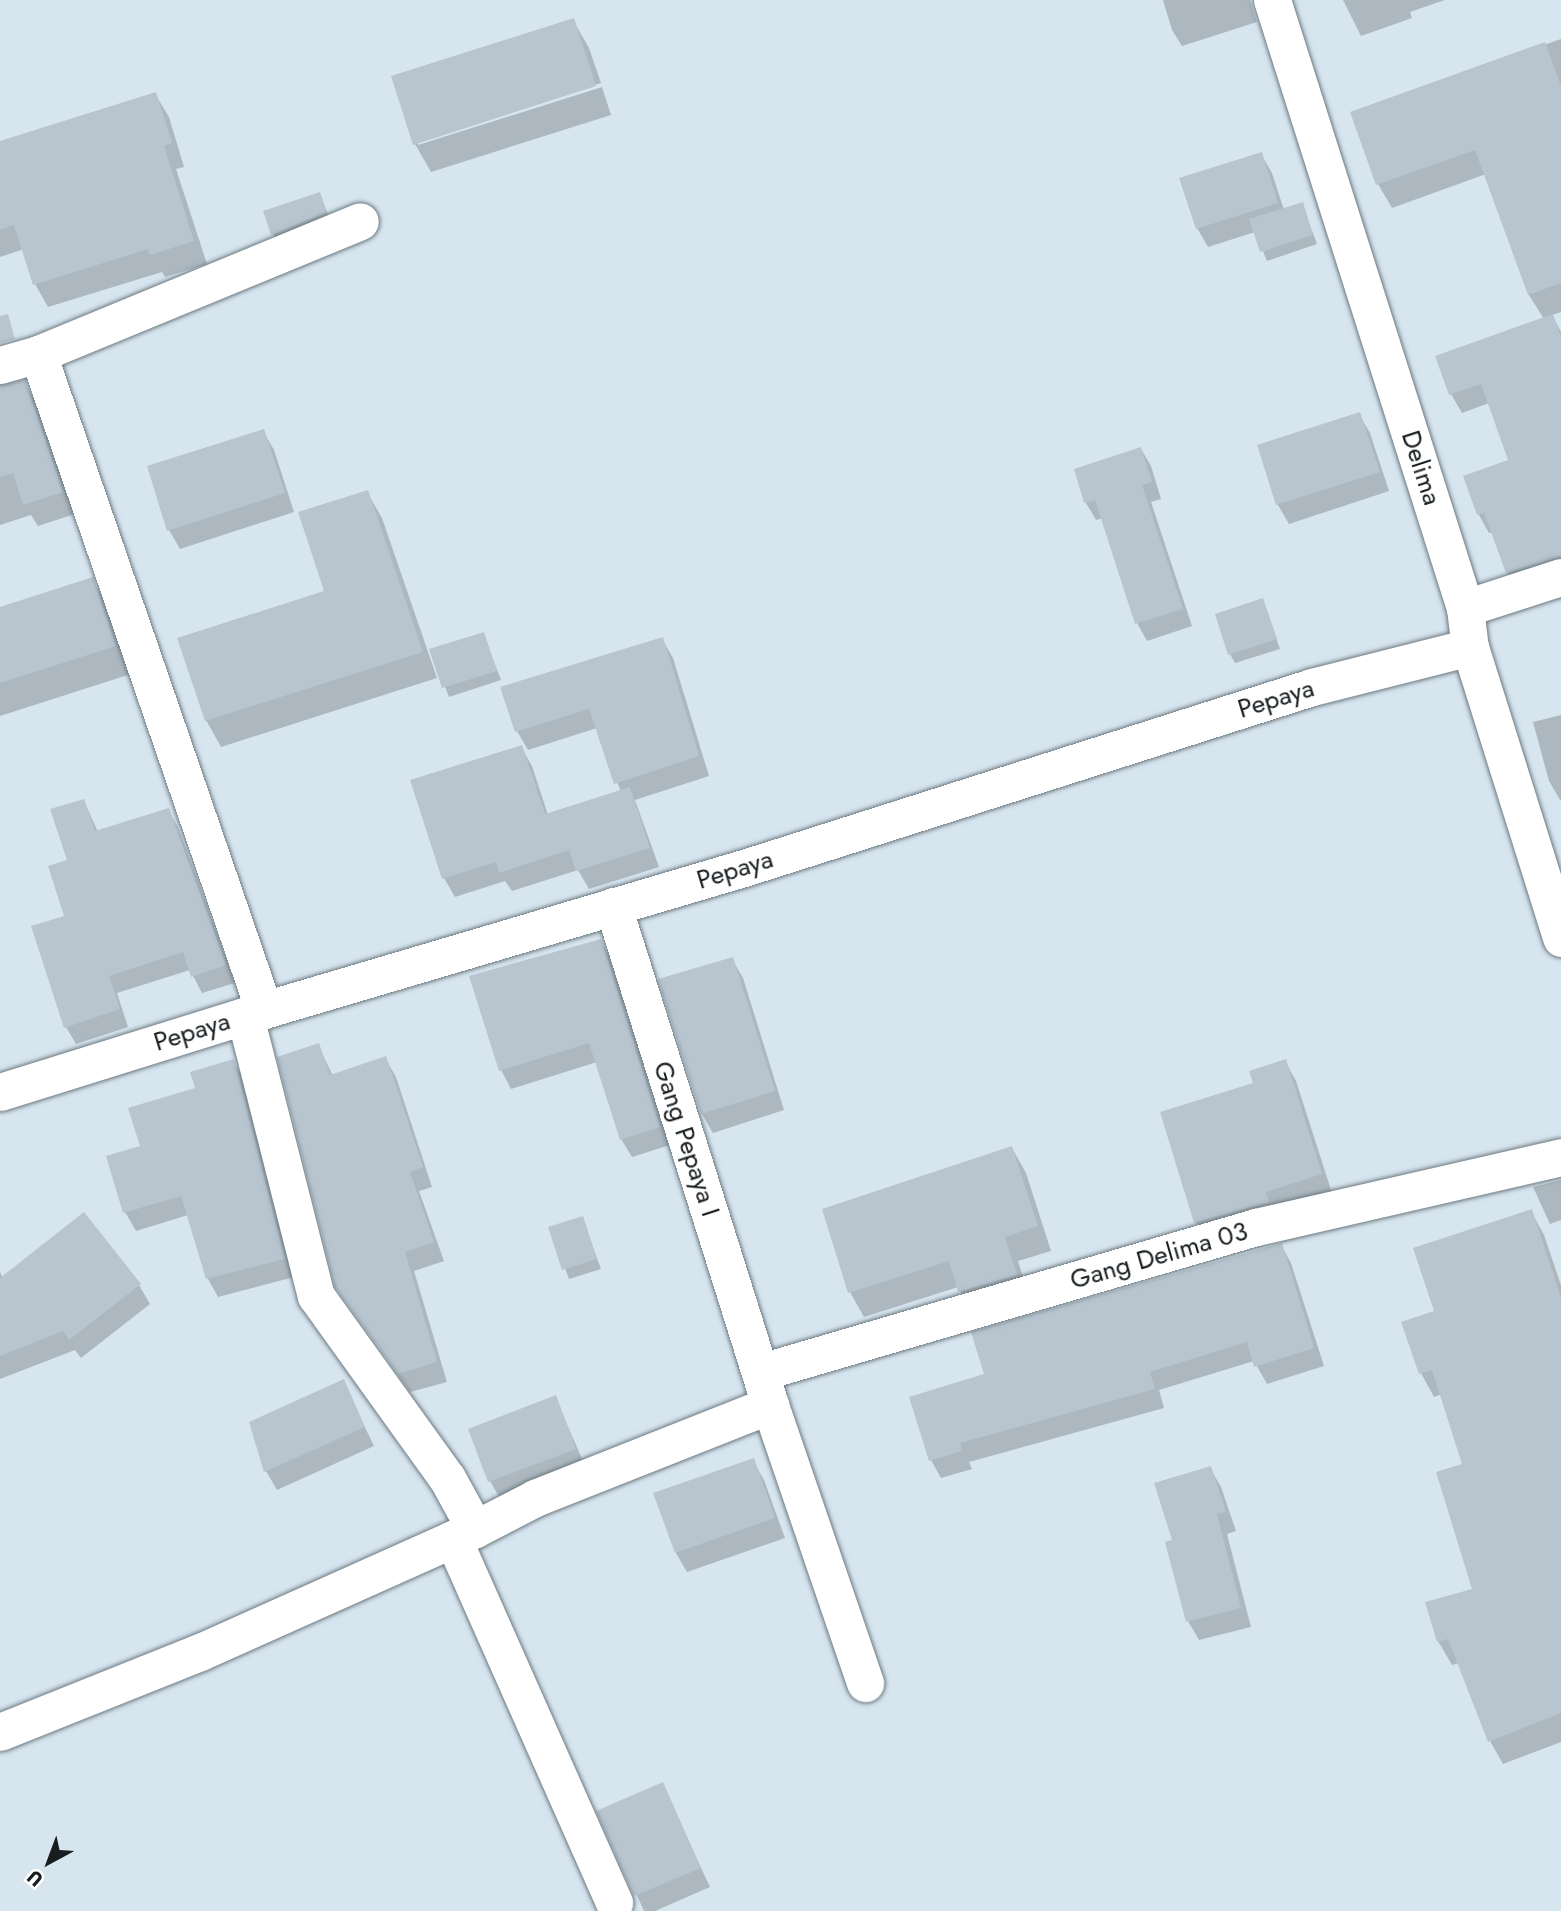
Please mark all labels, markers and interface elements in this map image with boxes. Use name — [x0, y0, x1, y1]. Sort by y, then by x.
street label: Delima — [1394, 427, 1448, 509]
street label: Pepaya — [1234, 673, 1318, 725]
street label: Pepaya — [693, 844, 777, 896]
street label: Pepaya — [150, 1006, 234, 1058]
street label: Gang Pepaya I — [646, 1058, 726, 1220]
street label: Gang Delima 03 — [1067, 1216, 1251, 1296]
north arrow — [14, 1827, 84, 1897]
text: U — [21, 1864, 49, 1893]

